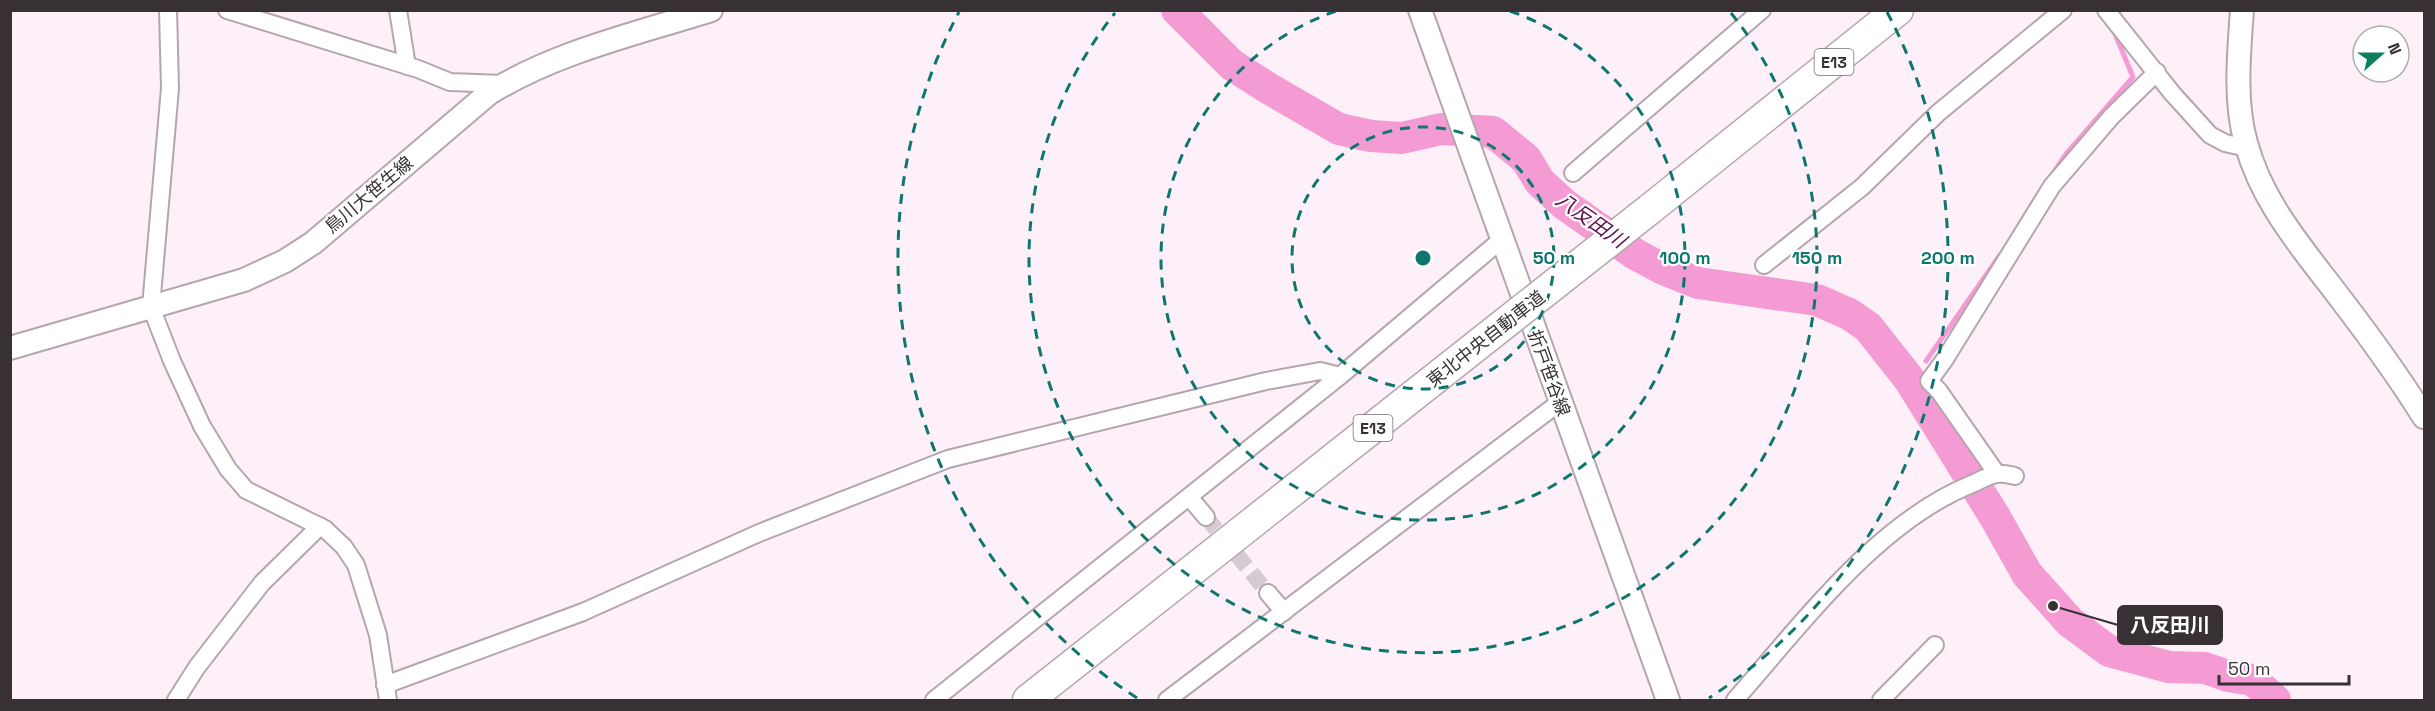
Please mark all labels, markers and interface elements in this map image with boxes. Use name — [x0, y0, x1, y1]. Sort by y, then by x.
north arrow — [2351, 24, 2411, 84]
text: N — [2383, 40, 2406, 58]
road number: E13 — [1814, 49, 1854, 75]
street label: 鳥川大笹生線 — [320, 151, 417, 238]
water label: 八反田川 — [1551, 186, 1633, 255]
text: 50 m — [1533, 246, 1575, 269]
text: 100 m — [1659, 246, 1711, 269]
text: 150 m — [1792, 246, 1842, 269]
text: 200 m — [1921, 246, 1975, 269]
centre of rings — [1413, 248, 1433, 268]
street label: 東北中央自動車道 — [1422, 285, 1550, 392]
street label: 折戸笹谷線 — [1523, 327, 1576, 419]
road number: E13 — [1354, 415, 1392, 441]
callout: 八反田川 — [2118, 606, 2222, 644]
text: 八反田川 — [2130, 612, 2210, 638]
scale bar — [2219, 648, 2350, 686]
text: 50 m — [2228, 657, 2270, 680]

